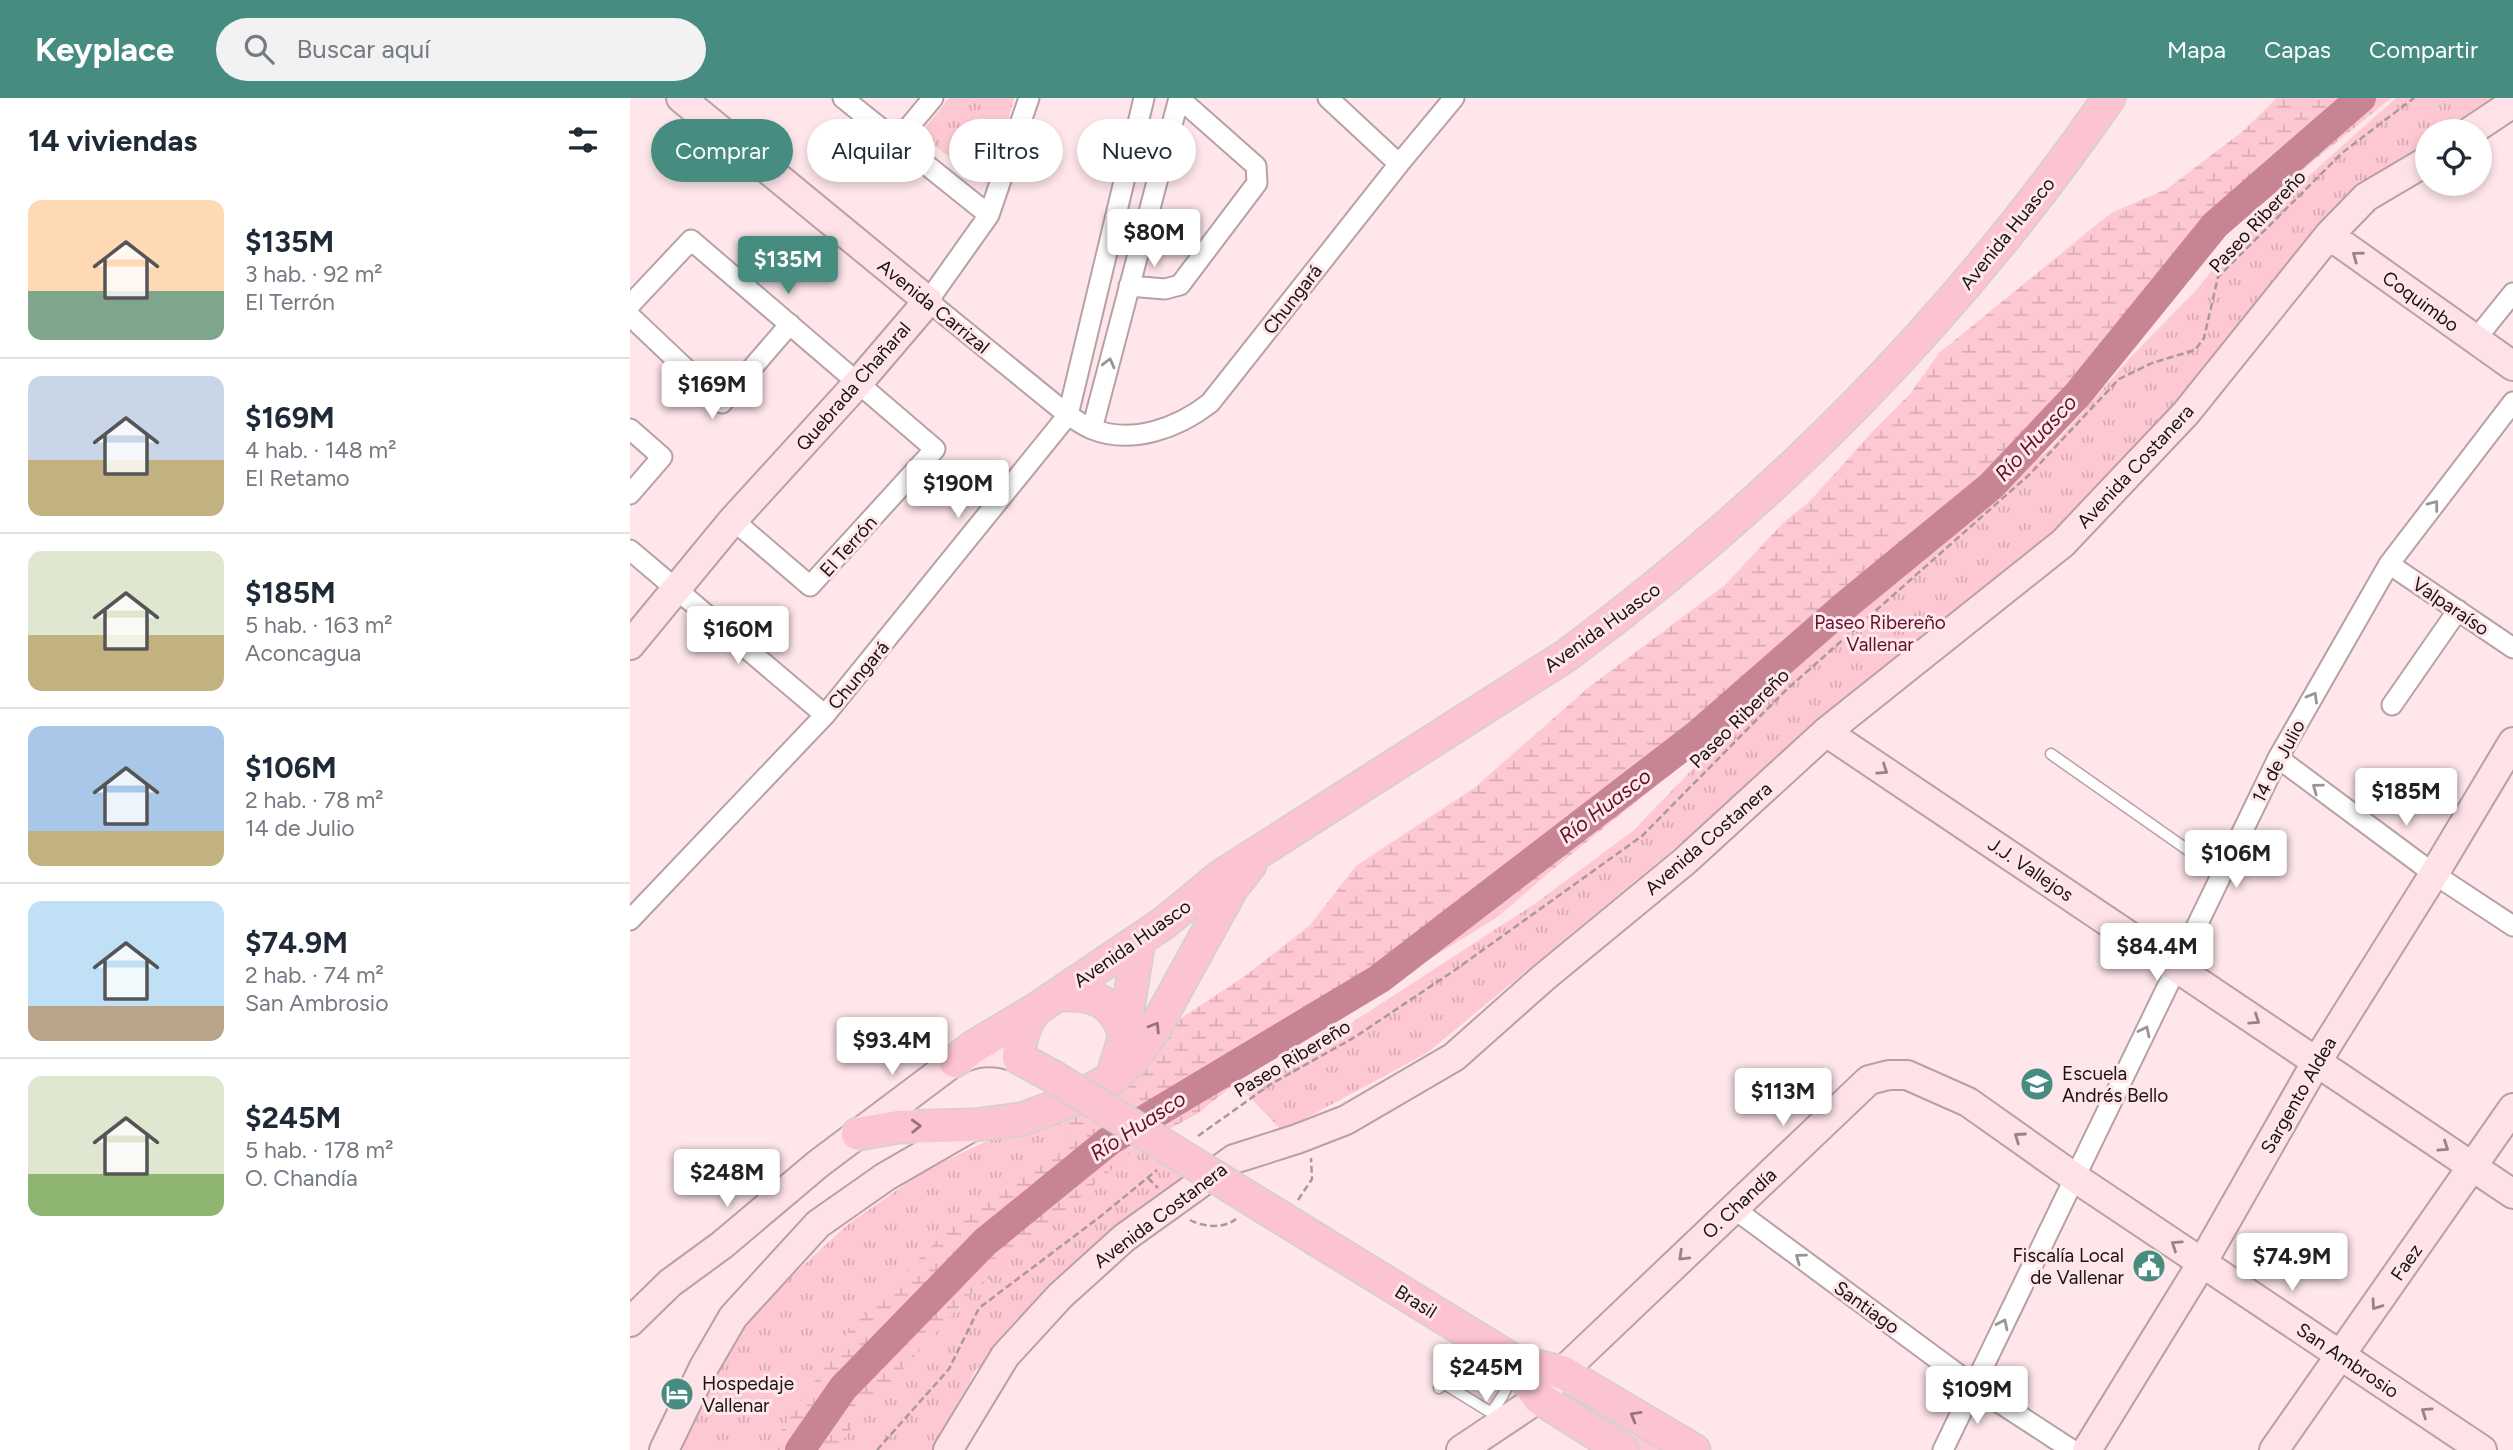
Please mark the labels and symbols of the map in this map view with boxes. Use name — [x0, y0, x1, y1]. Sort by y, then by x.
street label: Paseo Ribereño — [2204, 165, 2311, 277]
street label: Avenida Huasco — [1955, 172, 2060, 294]
pin: $80M — [1113, 209, 1195, 269]
pin: $135M — [739, 236, 837, 296]
one-way arrow — [2352, 252, 2365, 264]
street label: Avenida Carrizal — [873, 254, 994, 358]
street label: Chungará — [1258, 260, 1327, 339]
street label: Coquimbo — [2378, 266, 2463, 337]
street label: Quebrada Chañaral — [791, 317, 916, 455]
one-way arrow — [1101, 357, 1115, 369]
pin: $169M — [663, 362, 761, 421]
water label: Río Huasco — [1989, 389, 2082, 486]
street label: Avenida Costanera — [2072, 400, 2199, 533]
pin: $190M — [909, 460, 1007, 520]
one-way arrow — [2426, 500, 2439, 512]
street label: El Terrón — [815, 511, 882, 582]
street label: Valparaíso — [2408, 572, 2493, 640]
street label: Avenida Huasco — [1540, 578, 1665, 677]
pin: $160M — [689, 606, 787, 666]
park label: Paseo Ribereño Vallenar — [1814, 611, 1946, 656]
street label: Chungará — [823, 636, 894, 714]
street label: Paseo Ribereño — [1685, 664, 1794, 773]
one-way arrow — [2305, 691, 2318, 704]
street label: 14 de Julio — [2247, 716, 2310, 807]
one-way arrow — [1875, 762, 1888, 774]
water label: Río Huasco — [1554, 763, 1656, 848]
pin: $185M — [2357, 768, 2455, 828]
street label: Avenida Costanera — [1640, 777, 1777, 900]
one-way arrow — [2313, 783, 2325, 796]
pin: $106M — [2187, 830, 2285, 890]
street label: J.J. Vallejos — [1984, 832, 2078, 906]
street label: Avenida Huasco — [1069, 894, 1195, 992]
pin: $84.4M — [2100, 924, 2214, 983]
one-way arrow — [2247, 1012, 2260, 1024]
street label: Paseo Ribereño — [1230, 1015, 1355, 1102]
pin: $93.4M — [835, 1018, 949, 1077]
one-way arrow — [1146, 1022, 1159, 1035]
one-way arrow — [2137, 1026, 2151, 1038]
street label: Sargento Aldea — [2256, 1033, 2341, 1158]
place label: Escuela Andrés Bello — [2062, 1062, 2168, 1107]
school or university icon: Escuela Andrés Bello — [2018, 1065, 2056, 1103]
pin: $113M — [1734, 1068, 1832, 1128]
water label: Río Huasco — [1085, 1085, 1190, 1166]
one-way arrow — [911, 1118, 922, 1133]
one-way arrow — [2014, 1133, 2027, 1146]
one-way arrow — [2436, 1139, 2449, 1151]
pin: $248M — [678, 1150, 776, 1209]
street label: Avenida Costanera — [1089, 1158, 1231, 1273]
street label: O. Chandía — [1697, 1163, 1781, 1244]
pin: $74.9M — [2235, 1234, 2349, 1293]
street label: Faez — [2386, 1239, 2427, 1285]
one-way arrow — [2170, 1240, 2183, 1253]
place label: Fiscalía Local de Vallenar — [2012, 1244, 2125, 1289]
public building icon: Fiscalía Local de Vallenar — [2130, 1247, 2168, 1285]
one-way arrow — [1678, 1248, 1691, 1261]
one-way arrow — [1796, 1253, 1808, 1266]
street label: Santiago — [1829, 1276, 1904, 1339]
street label: Brasil — [1390, 1280, 1441, 1323]
one-way arrow — [2371, 1297, 2384, 1310]
street label: San Ambrosio — [2292, 1318, 2403, 1403]
one-way arrow — [1995, 1319, 2009, 1331]
pin: $245M — [1437, 1344, 1535, 1404]
pin: $109M — [1928, 1366, 2026, 1426]
place label: Hospedaje Vallenar — [702, 1372, 794, 1417]
hotel icon: Hospedaje Vallenar — [658, 1375, 696, 1413]
one-way arrow — [2421, 1408, 2434, 1420]
one-way arrow — [1630, 1411, 1643, 1424]

